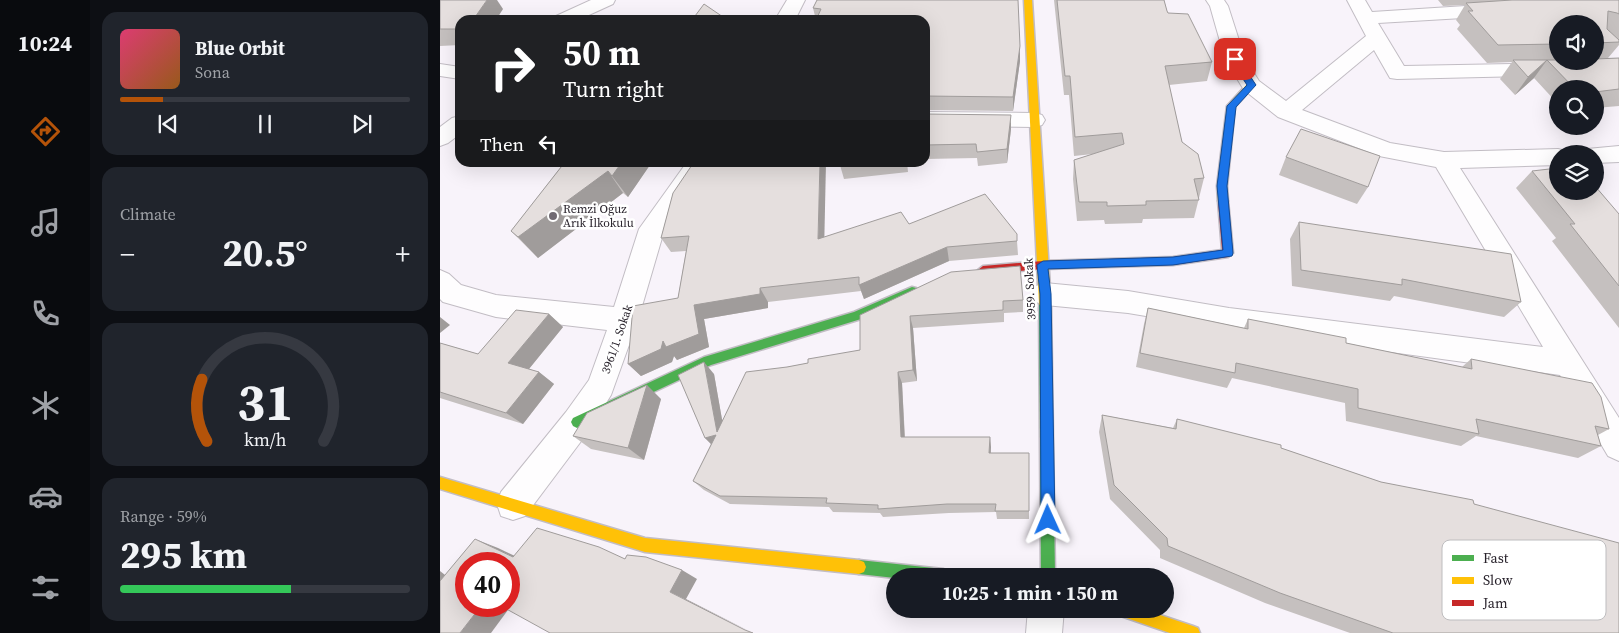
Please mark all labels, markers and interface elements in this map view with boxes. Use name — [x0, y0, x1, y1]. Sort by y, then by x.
map controls — [1549, 15, 1604, 200]
button: sound — [1549, 15, 1604, 70]
text: 10:24 — [18, 28, 72, 58]
text: 50 m — [563, 29, 640, 77]
text: Blue Orbit — [195, 35, 285, 61]
icon: right — [480, 35, 545, 100]
pin — [1214, 38, 1256, 80]
icon: arrive — [1221, 45, 1249, 73]
text: Sona — [195, 61, 230, 83]
text: Turn right — [563, 74, 664, 104]
button: search — [1549, 80, 1604, 135]
icon: previous — [154, 110, 182, 138]
icon: pause — [251, 110, 279, 138]
icon: next — [348, 110, 376, 138]
icon: directions — [28, 114, 63, 149]
icon: left — [534, 130, 562, 158]
text: Then — [480, 131, 524, 157]
button: layers — [1549, 145, 1604, 200]
place label: Remzi Oğuz Arık İlkokulu — [563, 201, 634, 231]
text: Climate — [120, 203, 176, 225]
icon: music — [28, 205, 63, 240]
marker: Remzi Oğuz Arık İlkokulu — [547, 210, 559, 222]
text: 20.5° — [222, 227, 308, 279]
text: − — [120, 235, 135, 273]
text: + — [395, 235, 410, 273]
street label: 3959. Sokak — [1020, 257, 1040, 321]
icon: phone — [28, 296, 63, 331]
street label: 3961/1. Sokak — [598, 302, 636, 376]
text: 31 — [237, 366, 293, 437]
icon: climate — [28, 388, 63, 423]
text: km/h — [244, 427, 287, 452]
icon: car — [28, 479, 63, 514]
position arrow — [1021, 493, 1073, 545]
text: Range · 59% — [120, 505, 207, 527]
text: 295 km — [120, 529, 247, 581]
legend — [1442, 540, 1606, 620]
text: Fast — [1483, 548, 1509, 568]
speed limit sign: 40 — [455, 552, 520, 617]
icon: filters — [28, 570, 63, 605]
text: Slow — [1483, 570, 1513, 590]
text: 10:25 · 1 min · 150 m — [942, 580, 1118, 606]
text: Jam — [1482, 593, 1508, 613]

